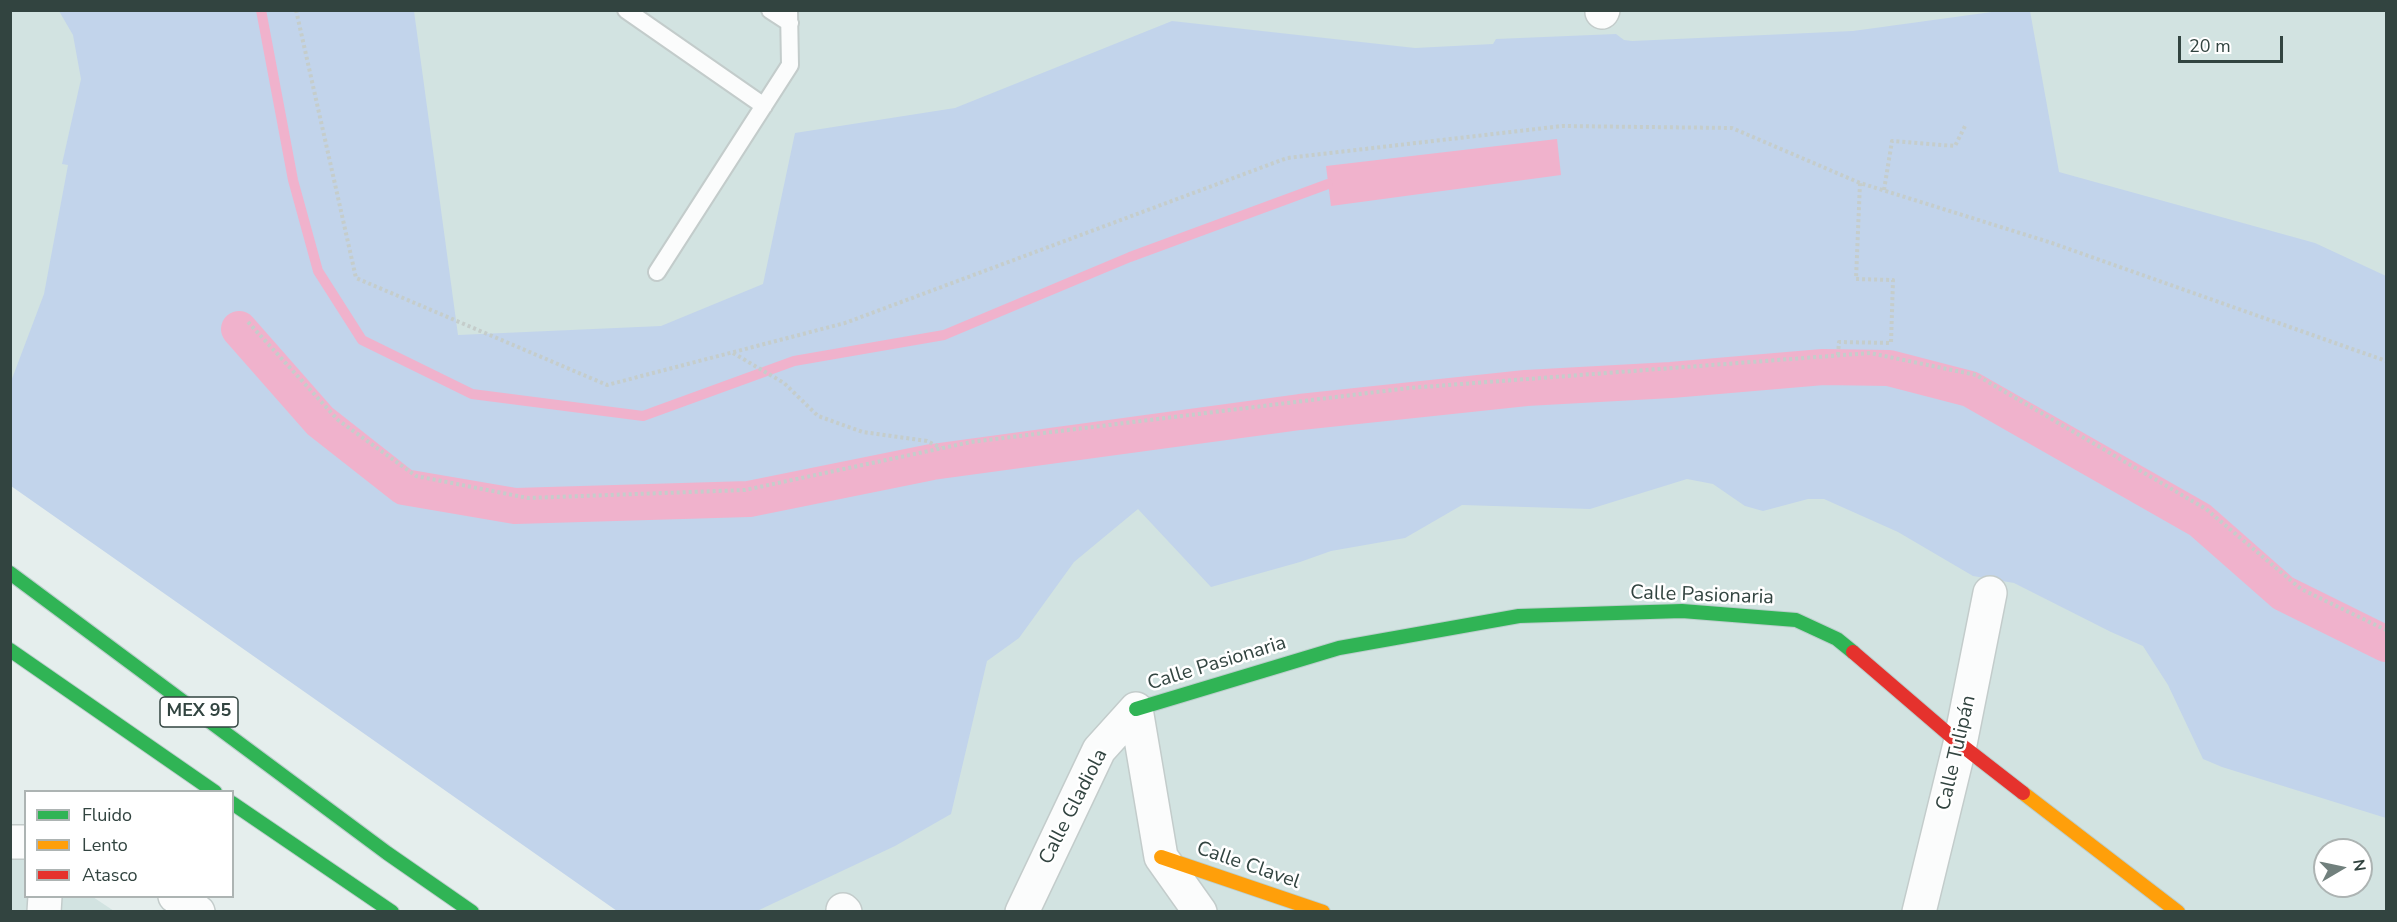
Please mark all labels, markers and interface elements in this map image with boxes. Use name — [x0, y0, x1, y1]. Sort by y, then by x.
scale bar — [2181, 24, 2286, 62]
text: 20 m — [2189, 34, 2231, 58]
street label: Calle Pasionaria — [1630, 581, 1774, 611]
street label: Calle Pasionaria — [1145, 632, 1289, 696]
street label: Calle Tulipán — [1932, 693, 1982, 813]
road number: MEX 95 — [160, 697, 238, 727]
street label: Calle Gladiola — [1035, 745, 1113, 869]
legend — [24, 790, 234, 898]
text: Fluido — [82, 803, 132, 827]
text: Lento — [82, 833, 128, 857]
street label: Calle Clavel — [1193, 837, 1303, 895]
north arrow — [2313, 838, 2373, 898]
text: N — [2347, 858, 2371, 873]
text: Atasco — [82, 863, 138, 887]

